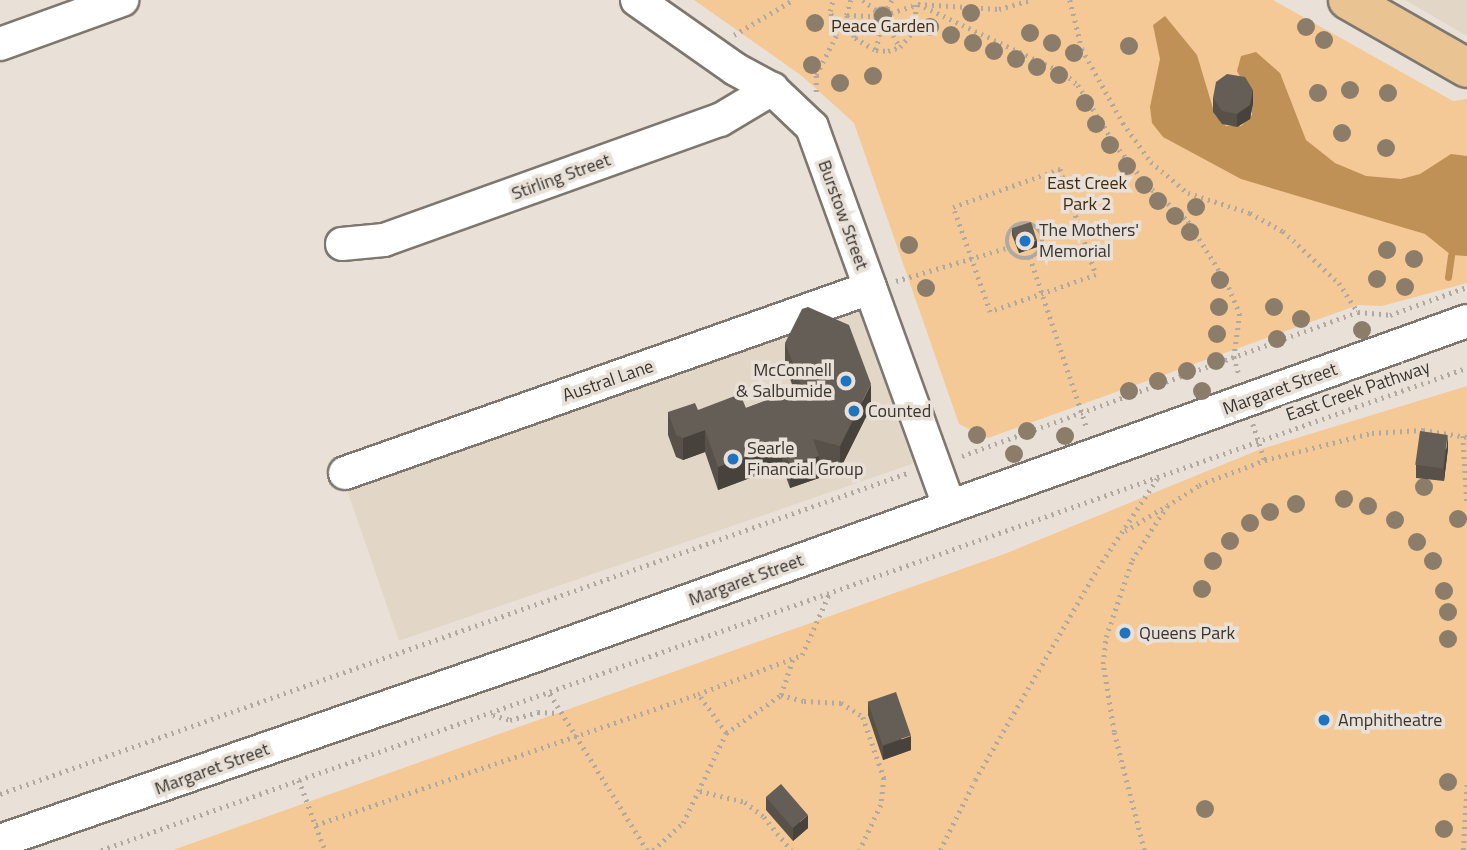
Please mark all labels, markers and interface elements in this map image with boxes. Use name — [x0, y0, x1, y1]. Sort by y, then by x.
park label: Peace Garden — [831, 15, 935, 37]
street label: Stirling Street — [509, 149, 613, 205]
street label: Burstow Street — [813, 157, 873, 273]
park label: East Creek Park 2 — [1047, 173, 1127, 216]
place label: The Mothers' Memorial — [1039, 220, 1139, 262]
marker: The Mothers' Memorial — [1017, 233, 1033, 249]
street label: Austral Lane — [560, 355, 656, 407]
street label: East Creek Pathway — [1283, 356, 1433, 426]
street label: Margaret Street — [1220, 358, 1340, 420]
place label: McConnell & Salbumide — [736, 360, 832, 402]
marker: McConnell & Salbumide — [838, 373, 854, 389]
place label: Counted — [868, 400, 931, 422]
marker: Counted — [846, 403, 862, 419]
place label: Searle Financial Group — [747, 438, 863, 480]
marker: Searle Financial Group — [725, 451, 741, 467]
street label: Margaret Street — [686, 549, 806, 611]
place label: Queens Park — [1139, 622, 1235, 644]
marker: Queens Park — [1117, 625, 1133, 641]
place label: Amphitheatre — [1338, 709, 1442, 731]
marker: Amphitheatre — [1316, 712, 1332, 728]
street label: Margaret Street — [152, 738, 272, 800]

